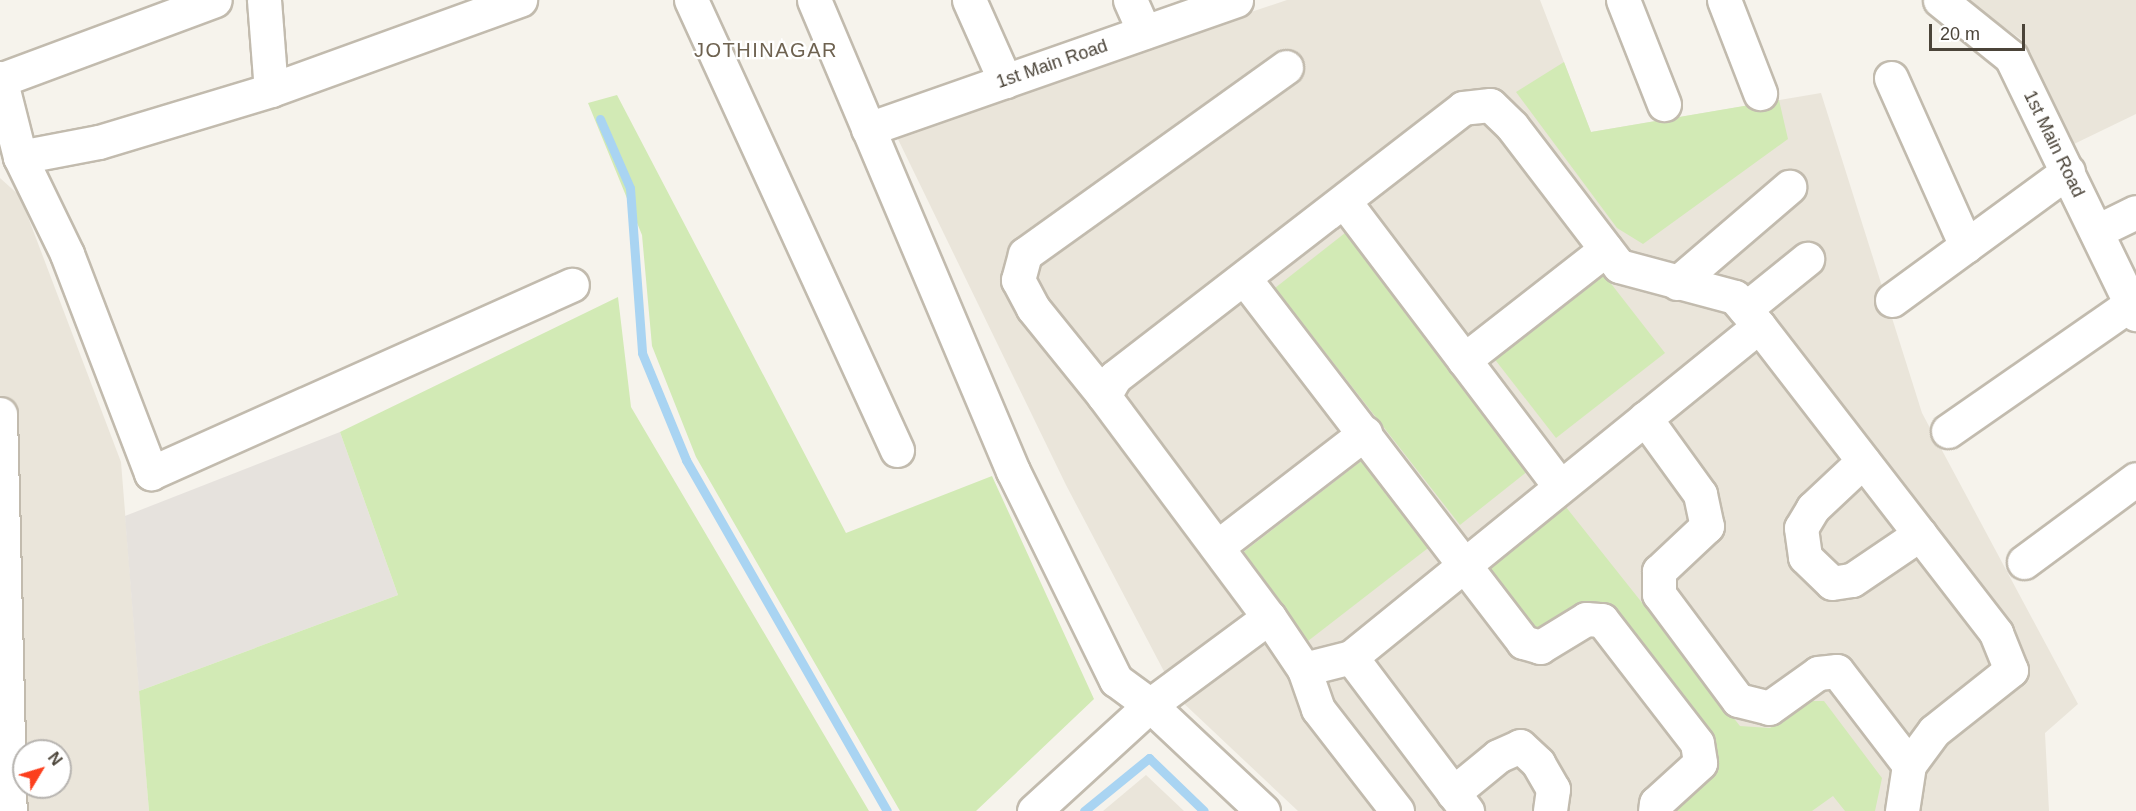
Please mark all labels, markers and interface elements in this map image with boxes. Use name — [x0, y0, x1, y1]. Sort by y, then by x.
scale bar — [1932, 12, 2028, 50]
text: 20 m — [1940, 24, 1980, 44]
street label: 1st Main Road — [994, 35, 1110, 93]
district label: JOTHINAGAR — [694, 38, 838, 62]
street label: 1st Main Road — [2019, 87, 2089, 201]
north arrow — [12, 739, 72, 799]
text: N — [45, 749, 65, 769]

